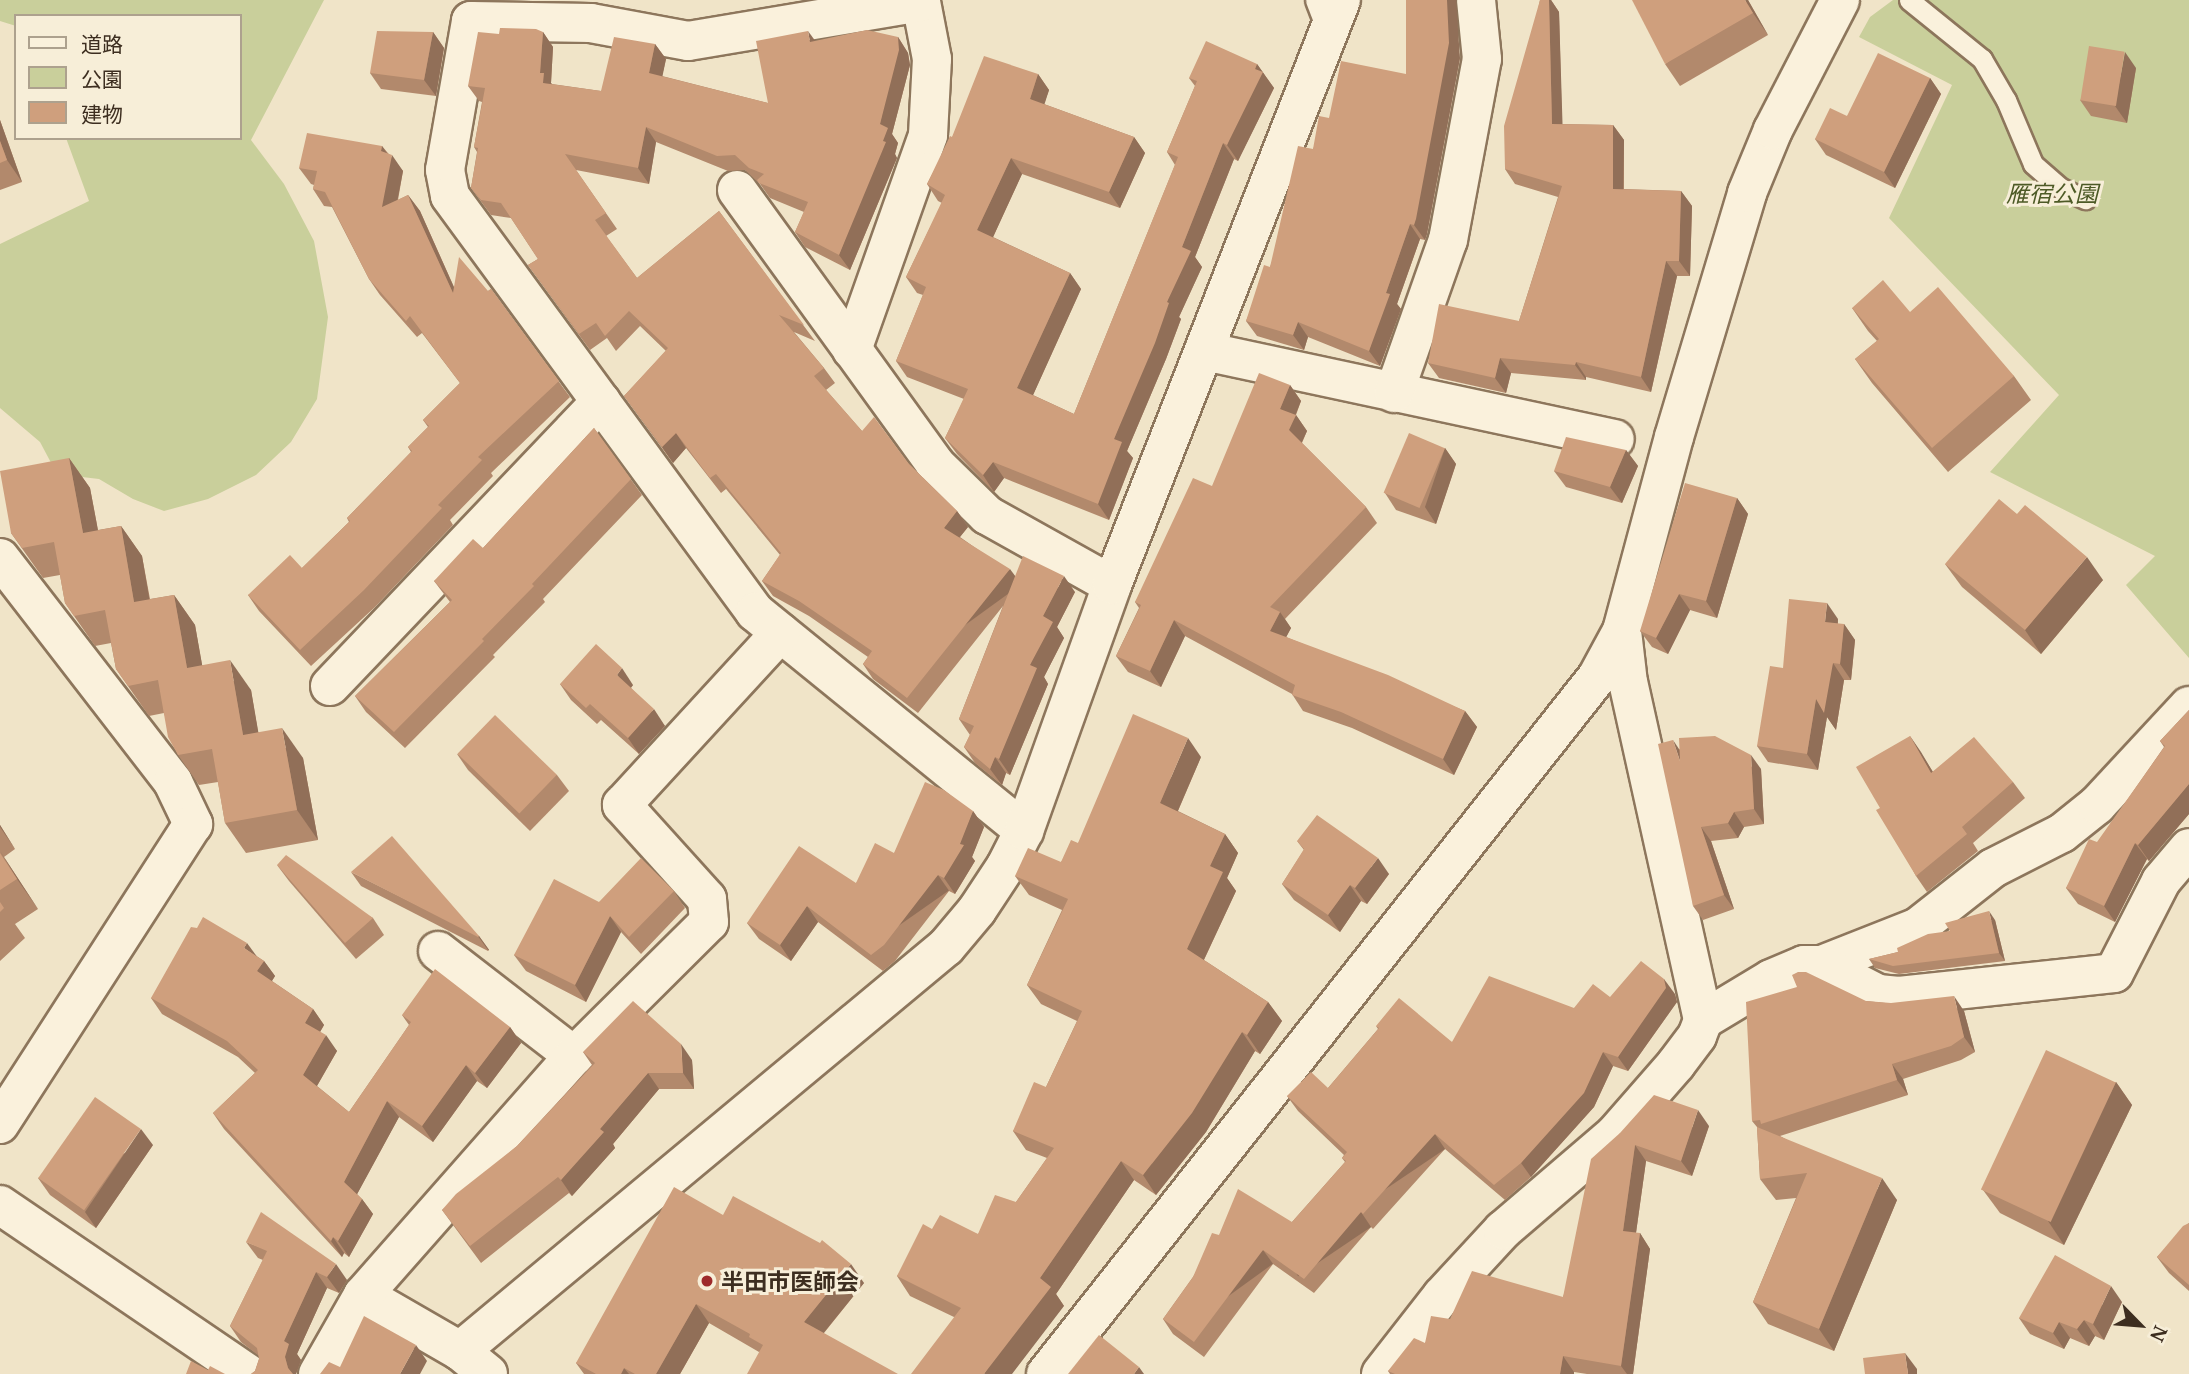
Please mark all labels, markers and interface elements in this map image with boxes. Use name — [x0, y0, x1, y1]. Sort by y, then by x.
legend — [14, 14, 242, 140]
text: 道路 — [81, 30, 123, 58]
text: 公園 — [81, 65, 123, 93]
text: 建物 — [81, 100, 123, 128]
park label: 雁宿公園 — [2006, 179, 2098, 207]
place label: 半田市医師会 — [721, 1267, 859, 1295]
marker: 半田市医師会 — [699, 1273, 715, 1289]
north arrow — [2105, 1290, 2175, 1360]
text: N — [2144, 1322, 2174, 1346]

